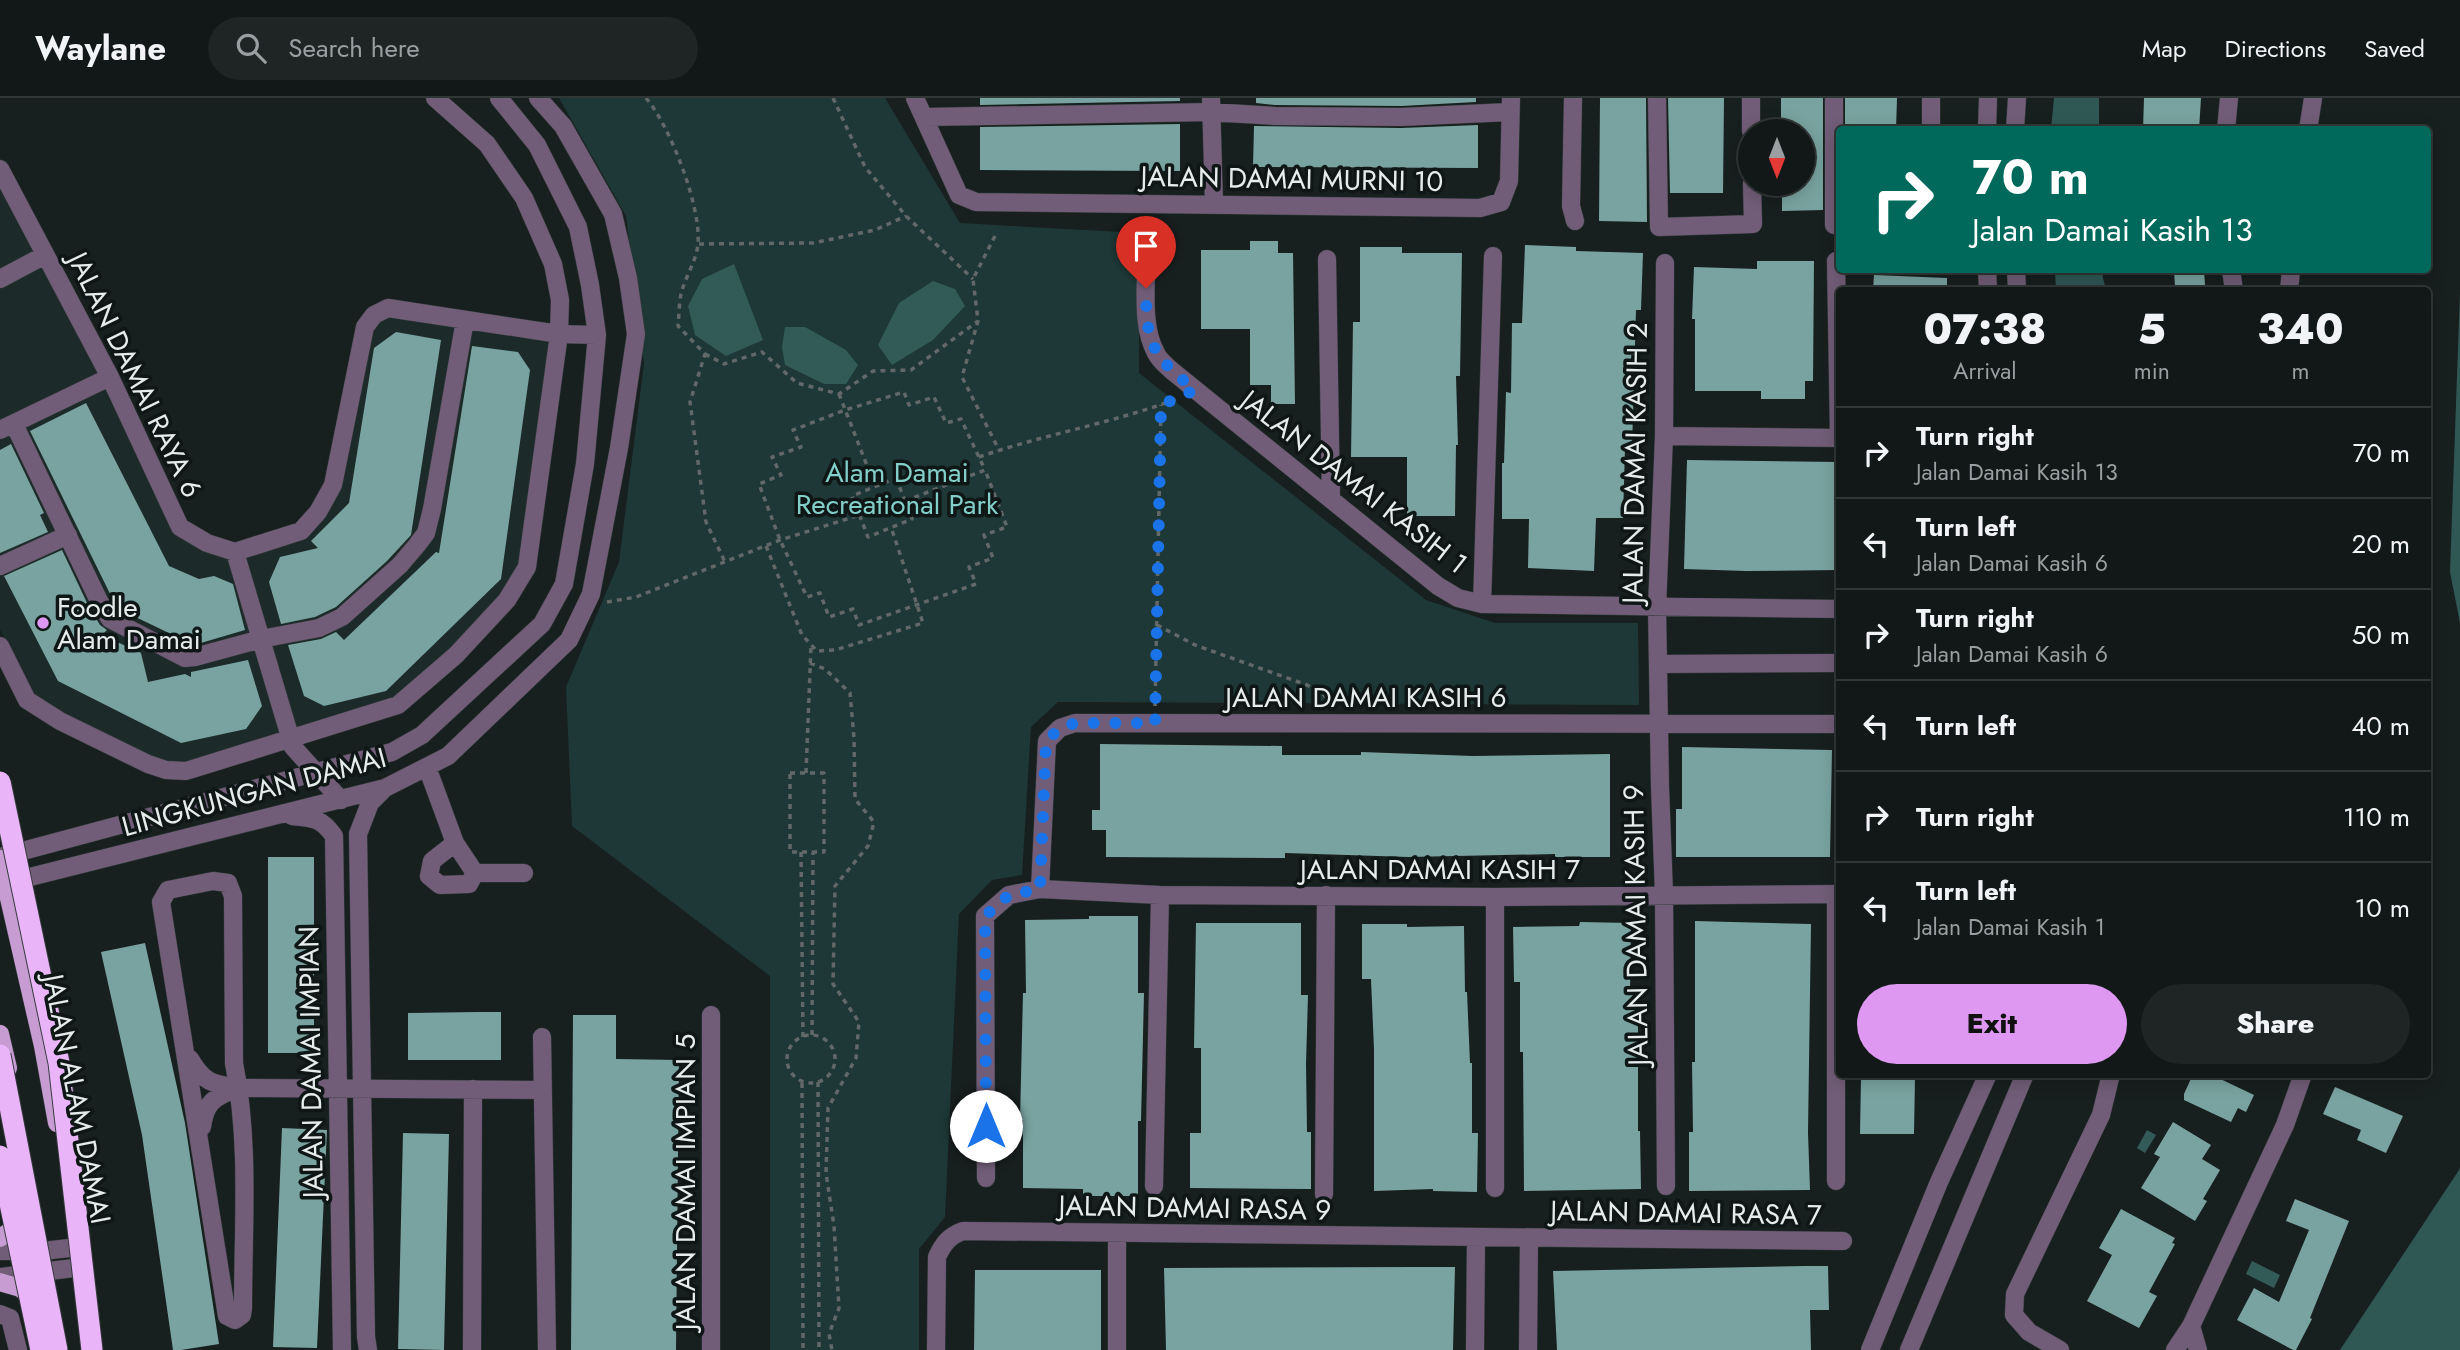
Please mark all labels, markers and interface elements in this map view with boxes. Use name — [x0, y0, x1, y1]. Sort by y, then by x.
search box — [208, 17, 698, 80]
text: Waylane — [35, 25, 166, 72]
icon: search — [232, 29, 270, 67]
text: Search here — [288, 29, 420, 67]
text: Map — [2142, 31, 2187, 66]
text: Directions — [2225, 31, 2326, 66]
text: Saved — [2364, 31, 2425, 66]
north arrow — [1738, 119, 1815, 196]
map controls — [1738, 119, 1815, 196]
text: 70 m — [1972, 142, 2089, 212]
icon: right — [1857, 154, 1948, 245]
street label: JALAN DAMAI MURNI 10 — [1136, 156, 1444, 202]
text: Jalan Damai Kasih 13 — [1972, 207, 2253, 253]
pin — [1116, 216, 1176, 288]
icon: arrive — [1127, 227, 1165, 265]
street label: JALAN DAMAI RAYA 6 — [56, 242, 212, 505]
text: 07:38 — [1923, 299, 2046, 360]
text: 5 — [2138, 299, 2166, 360]
text: 340 — [2257, 299, 2344, 360]
street label: JALAN DAMAI KASIH 2 — [1612, 322, 1658, 608]
text: Arrival — [1953, 354, 2017, 388]
text: min — [2134, 354, 2170, 388]
text: m — [2291, 354, 2309, 388]
street label: JALAN DAMAI KASIH 1 — [1229, 378, 1476, 584]
text: Turn right — [1916, 417, 2034, 455]
icon: right — [1857, 434, 1895, 472]
text: 70 m — [2353, 434, 2410, 472]
park label: Alam Damai Recreational Park — [796, 452, 999, 525]
text: Jalan Damai Kasih 13 — [1916, 455, 2118, 489]
text: Turn left — [1916, 508, 2016, 546]
icon: left — [1857, 525, 1895, 563]
text: 20 m — [2352, 525, 2410, 563]
text: Jalan Damai Kasih 6 — [1916, 546, 2108, 580]
place label: Foodle Alam Damai — [57, 587, 201, 660]
text: Turn right — [1916, 599, 2034, 637]
marker: Foodle Alam Damai — [35, 615, 51, 631]
icon: right — [1857, 616, 1895, 654]
text: 50 m — [2352, 616, 2410, 654]
text: Jalan Damai Kasih 6 — [1916, 637, 2108, 671]
street label: JALAN DAMAI KASIH 6 — [1221, 677, 1507, 718]
icon: left — [1857, 707, 1895, 745]
text: Turn left — [1916, 707, 2016, 745]
text: 40 m — [2351, 707, 2410, 745]
street label: LINGKUNGAN DAMAI — [117, 737, 391, 847]
street label: JALAN DAMAI KASIH 9 — [1613, 784, 1659, 1070]
icon: right — [1857, 798, 1895, 836]
text: Turn right — [1916, 798, 2034, 836]
text: 110 m — [2343, 798, 2410, 836]
street label: JALAN DAMAI KASIH 7 — [1296, 849, 1580, 890]
text: Turn left — [1916, 872, 2016, 910]
icon: left — [1857, 889, 1895, 927]
text: 10 m — [2355, 889, 2410, 927]
text: Jalan Damai Kasih 1 — [1916, 910, 2105, 944]
street label: JALAN DAMAI IMPIAN — [288, 926, 334, 1202]
street label: JALAN ALAM DAMAI — [32, 967, 121, 1227]
button: Exit — [1857, 984, 2127, 1064]
button: Share — [2141, 984, 2410, 1064]
street label: JALAN DAMAI IMPIAN 5 — [665, 1034, 706, 1334]
position arrow — [949, 1089, 1023, 1163]
street label: JALAN DAMAI RASA 9 — [1054, 1185, 1332, 1231]
street label: JALAN DAMAI RASA 7 — [1546, 1190, 1822, 1236]

